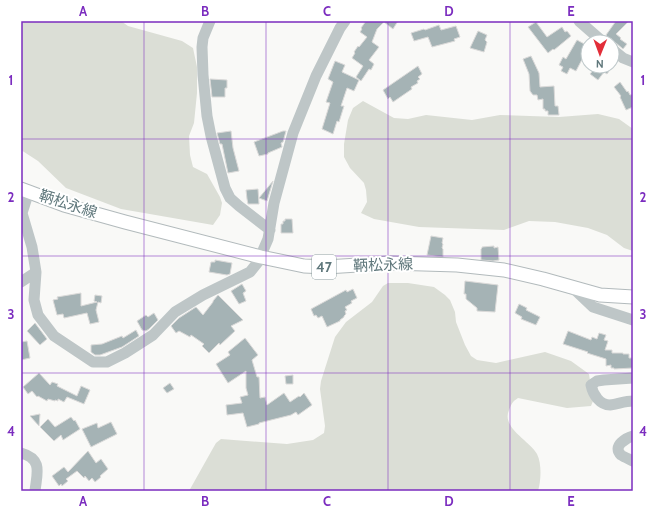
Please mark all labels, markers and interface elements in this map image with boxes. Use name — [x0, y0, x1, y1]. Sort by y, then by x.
text: A — [79, 3, 88, 19]
text: B — [201, 3, 209, 19]
text: C — [323, 3, 331, 19]
text: D — [444, 3, 454, 19]
text: E — [567, 3, 575, 19]
north arrow — [580, 34, 620, 74]
text: N — [596, 57, 604, 71]
text: 1 — [9, 72, 13, 88]
text: 1 — [641, 72, 645, 88]
street label: 鞆松永線 — [37, 186, 99, 222]
text: 2 — [8, 189, 15, 205]
text: 2 — [640, 189, 647, 205]
road number: 47 — [312, 255, 336, 279]
street label: 鞆松永線 — [353, 255, 413, 275]
text: 3 — [7, 306, 15, 322]
text: 3 — [639, 306, 647, 322]
text: 4 — [7, 423, 15, 439]
text: 4 — [639, 423, 647, 439]
text: A — [79, 493, 88, 509]
text: B — [201, 493, 209, 509]
text: C — [323, 493, 331, 509]
text: D — [444, 493, 454, 509]
text: E — [567, 493, 575, 509]

